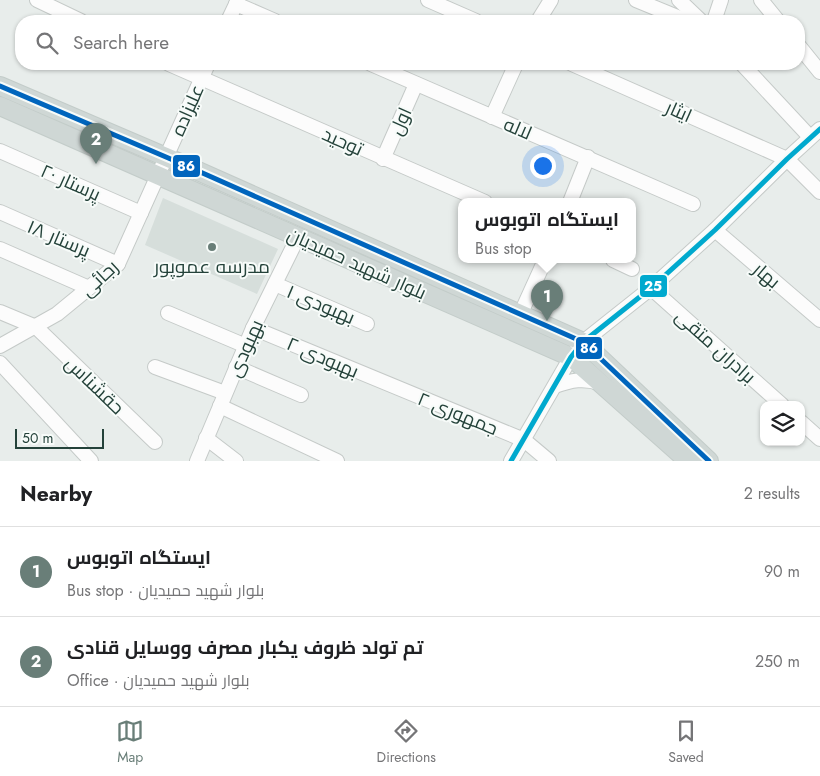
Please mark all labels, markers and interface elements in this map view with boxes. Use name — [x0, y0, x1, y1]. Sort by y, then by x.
search box — [15, 15, 805, 70]
icon: search — [33, 29, 61, 57]
text: Search here — [73, 29, 169, 56]
street label: علیزاده — [164, 80, 211, 140]
street label: ایثار — [660, 93, 696, 129]
street label: اول — [382, 103, 419, 140]
street label: لاله — [499, 110, 536, 146]
street label: توحید — [318, 121, 368, 162]
pin: 2 — [80, 123, 112, 164]
your location — [530, 153, 556, 179]
line badge: 86 — [172, 154, 201, 178]
text: 86 — [177, 156, 195, 176]
street label: پرستار ۲۰ — [36, 157, 105, 208]
popup — [458, 198, 636, 263]
text: ایستگاه اتوبوس — [475, 206, 619, 233]
street label: پرستار ۱۸ — [23, 213, 95, 264]
street label: بلوار شهید حمیدیان — [283, 221, 431, 306]
text: Bus stop — [475, 237, 532, 260]
marker: مدرسه عموپور — [206, 241, 218, 253]
place label: مدرسه عموپور — [153, 253, 270, 280]
street label: رجائی — [74, 254, 124, 303]
street label: بهار — [746, 255, 786, 295]
line badge: 25 — [639, 274, 668, 298]
text: 25 — [644, 276, 662, 296]
street label: بهبودی ۱ — [282, 278, 359, 331]
pin: 1 — [531, 280, 563, 321]
street label: برادران متقی — [669, 303, 762, 390]
street label: بهبودی — [221, 315, 270, 381]
street label: بهبودی ۲ — [283, 330, 363, 385]
line badge: 86 — [575, 336, 603, 360]
text: 86 — [580, 338, 598, 358]
street label: حقشناس — [59, 350, 130, 421]
street label: جمهوری ۲ — [414, 385, 502, 442]
map controls — [760, 401, 805, 446]
button: layers — [760, 401, 805, 446]
scale bar — [15, 426, 104, 449]
text: 50 m — [22, 428, 53, 448]
text: Nearby — [20, 479, 92, 509]
text: 2 results — [744, 482, 800, 505]
text: ایستگاه اتوبوس — [67, 544, 211, 571]
text: 1 — [32, 560, 40, 583]
text: 90 m — [764, 560, 800, 583]
text: Bus stop · بلوار شهید حمیدیان — [67, 579, 264, 602]
text: تم تولد ظروف یکبار مصرف ووسایل قنادی — [67, 634, 423, 661]
text: 2 — [31, 650, 41, 673]
text: 250 m — [755, 650, 800, 673]
text: Office · بلوار شهید حمیدیان — [67, 669, 249, 692]
tab: Map — [116, 717, 144, 767]
tab: Directions — [377, 717, 436, 767]
tab: Saved — [668, 717, 704, 767]

